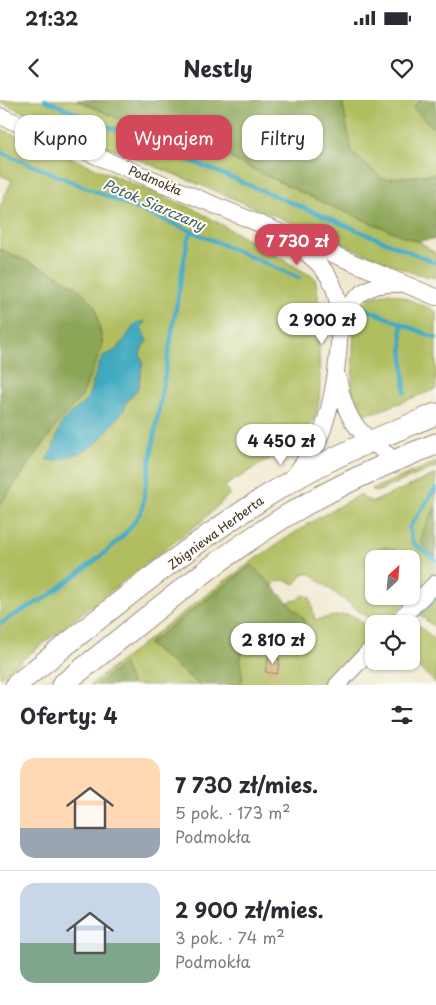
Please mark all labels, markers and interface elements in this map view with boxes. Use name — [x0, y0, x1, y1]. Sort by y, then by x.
text: 21:32 — [25, 4, 78, 32]
text: Nestly — [183, 51, 253, 84]
icon: back — [20, 54, 48, 82]
icon: heart — [388, 54, 416, 82]
chip: Kupno — [15, 115, 106, 160]
chip: Wynajem — [116, 115, 232, 160]
chip: Filtry — [242, 115, 323, 160]
street label: Podmokła — [126, 161, 185, 200]
water label: Potok Siarczany — [100, 174, 209, 236]
pin: 7 730 zł — [245, 224, 349, 266]
text: 7 730 zł — [266, 228, 328, 252]
pin: 2 900 zł — [270, 302, 374, 345]
text: 2 900 zł — [289, 307, 355, 331]
pin: 4 450 zł — [229, 424, 333, 466]
text: 4 450 zł — [247, 428, 315, 452]
street label: Zbigniewa Herberta — [164, 491, 267, 573]
north arrow — [365, 550, 420, 605]
map controls — [365, 550, 420, 670]
button: locate — [365, 615, 420, 670]
pin: 2 810 zł — [221, 622, 325, 665]
text: 2 810 zł — [242, 627, 304, 651]
text: Oferty: 4 — [20, 699, 118, 731]
icon: filters — [388, 701, 416, 729]
text: 7 730 zł/mies. — [175, 768, 318, 800]
icon: home — [60, 778, 120, 838]
text: 5 pok. · 173 m² — [175, 800, 291, 824]
text: Podmokła — [175, 824, 250, 848]
text: 2 900 zł/mies. — [175, 893, 324, 925]
icon: home — [60, 903, 120, 963]
text: 3 pok. · 74 m² — [175, 925, 285, 949]
text: Podmokła — [175, 949, 250, 973]

